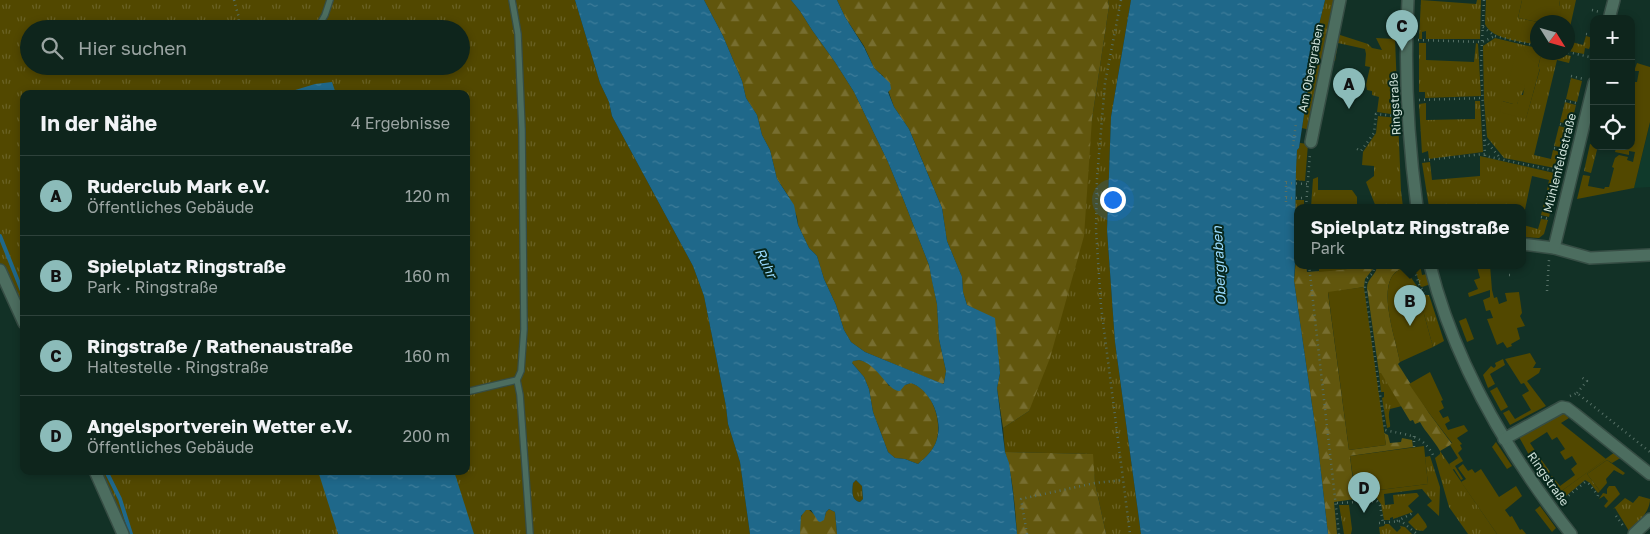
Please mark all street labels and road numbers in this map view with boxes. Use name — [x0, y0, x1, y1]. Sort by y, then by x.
street label: Am Obergraben — [1295, 22, 1326, 113]
street label: Ringstraße — [1385, 72, 1404, 136]
street label: Mühlenfeldstraße — [1540, 112, 1579, 214]
street label: Ringstraße — [1524, 449, 1573, 509]

